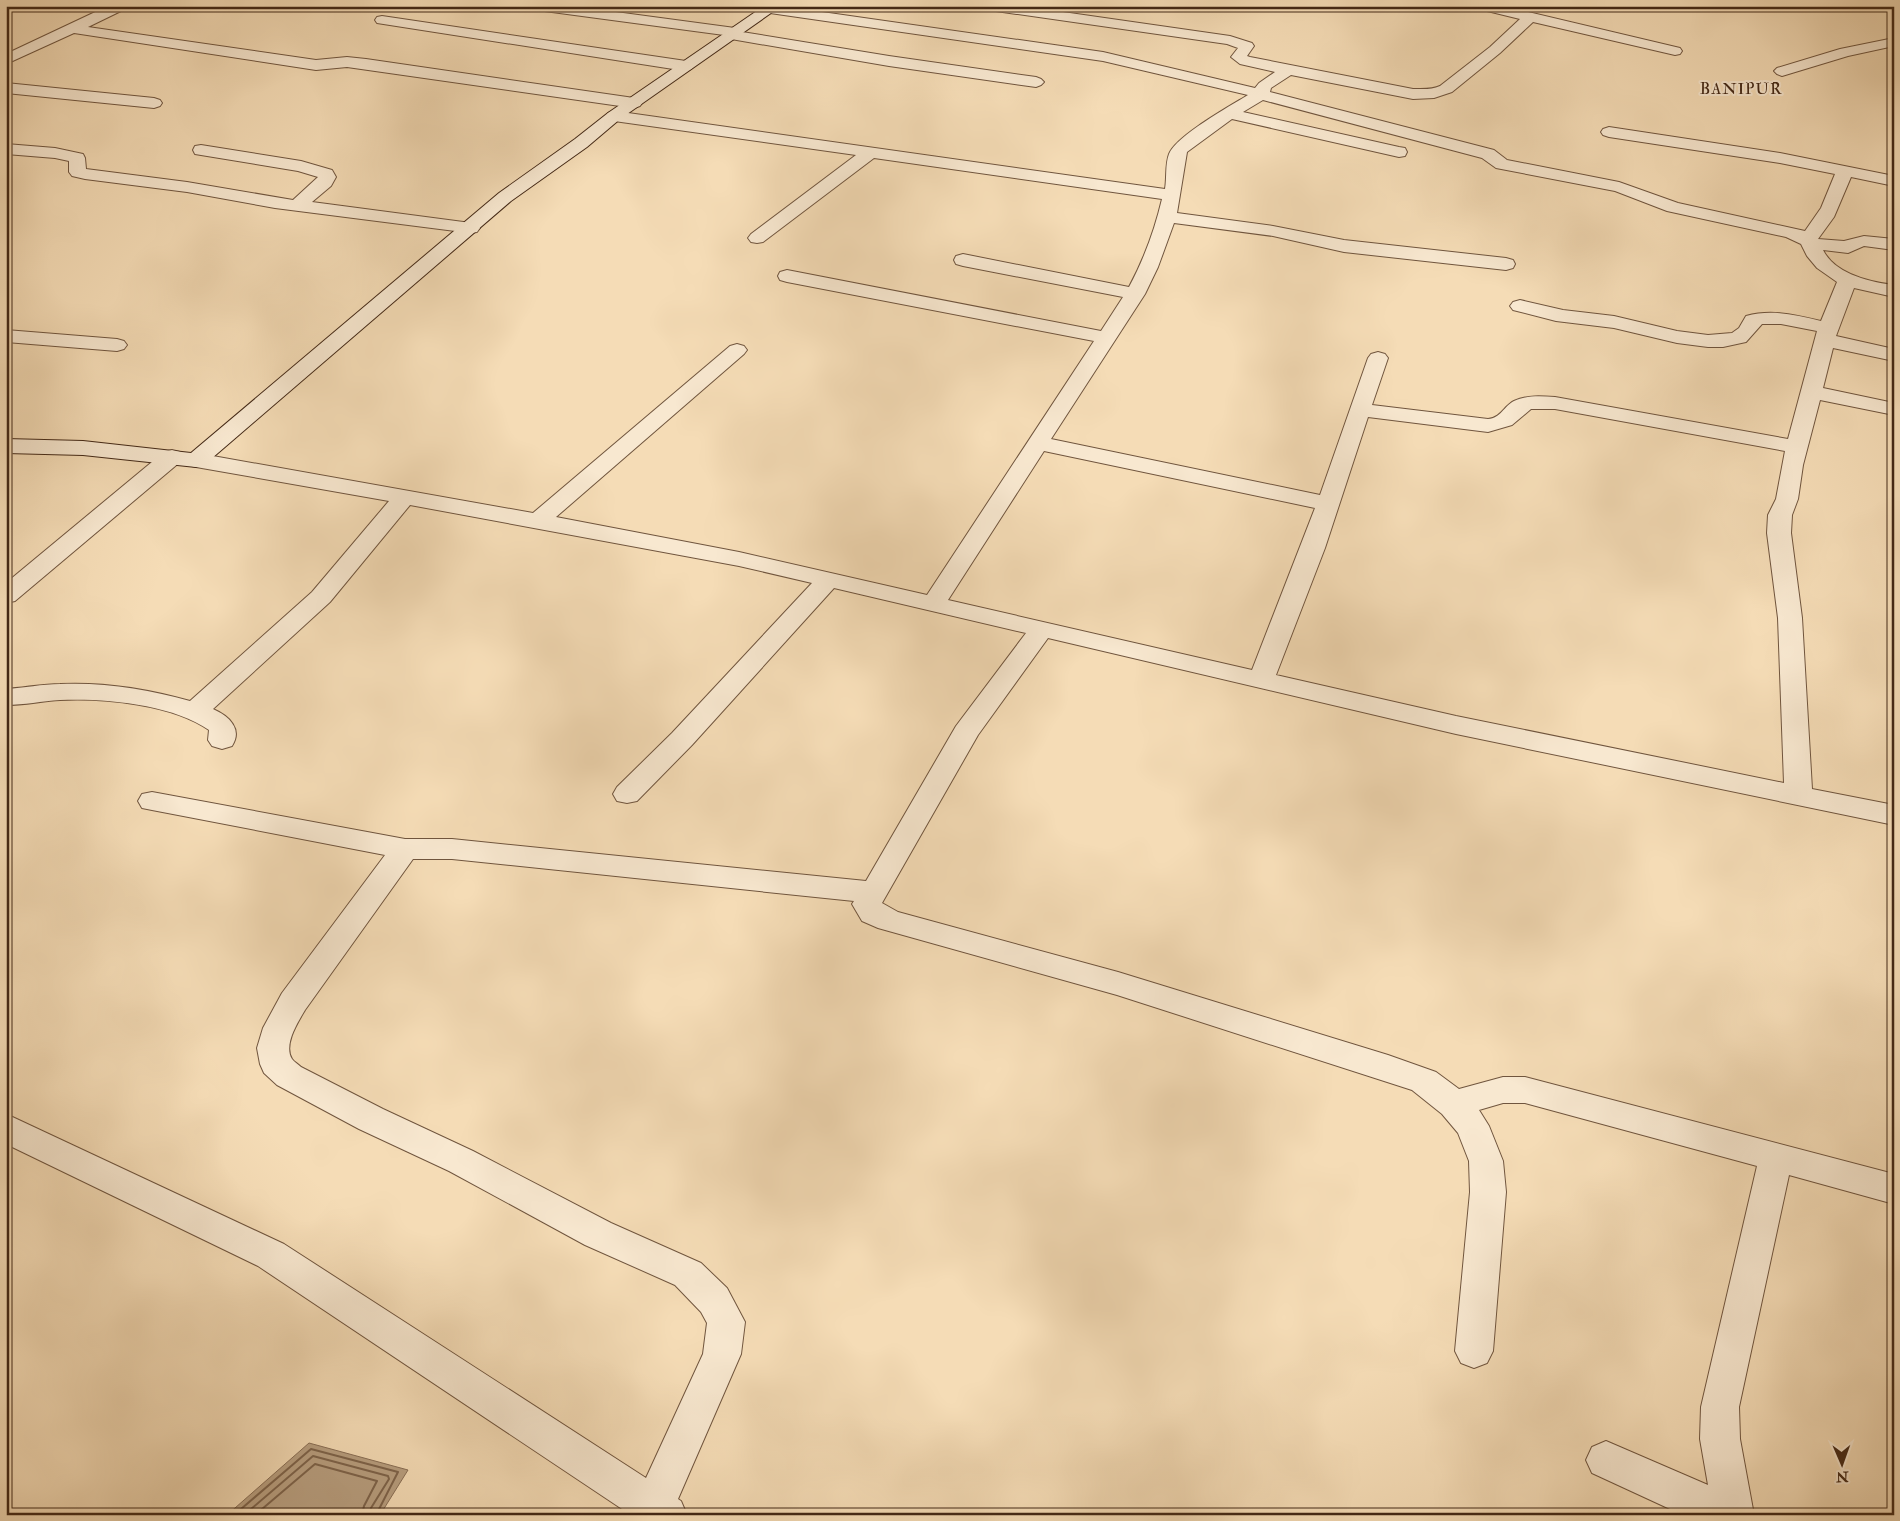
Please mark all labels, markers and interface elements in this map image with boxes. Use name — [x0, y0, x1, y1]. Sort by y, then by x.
district label: BANIPUR — [1700, 79, 1782, 99]
north arrow — [1818, 1438, 1868, 1488]
text: N — [1835, 1468, 1850, 1485]

